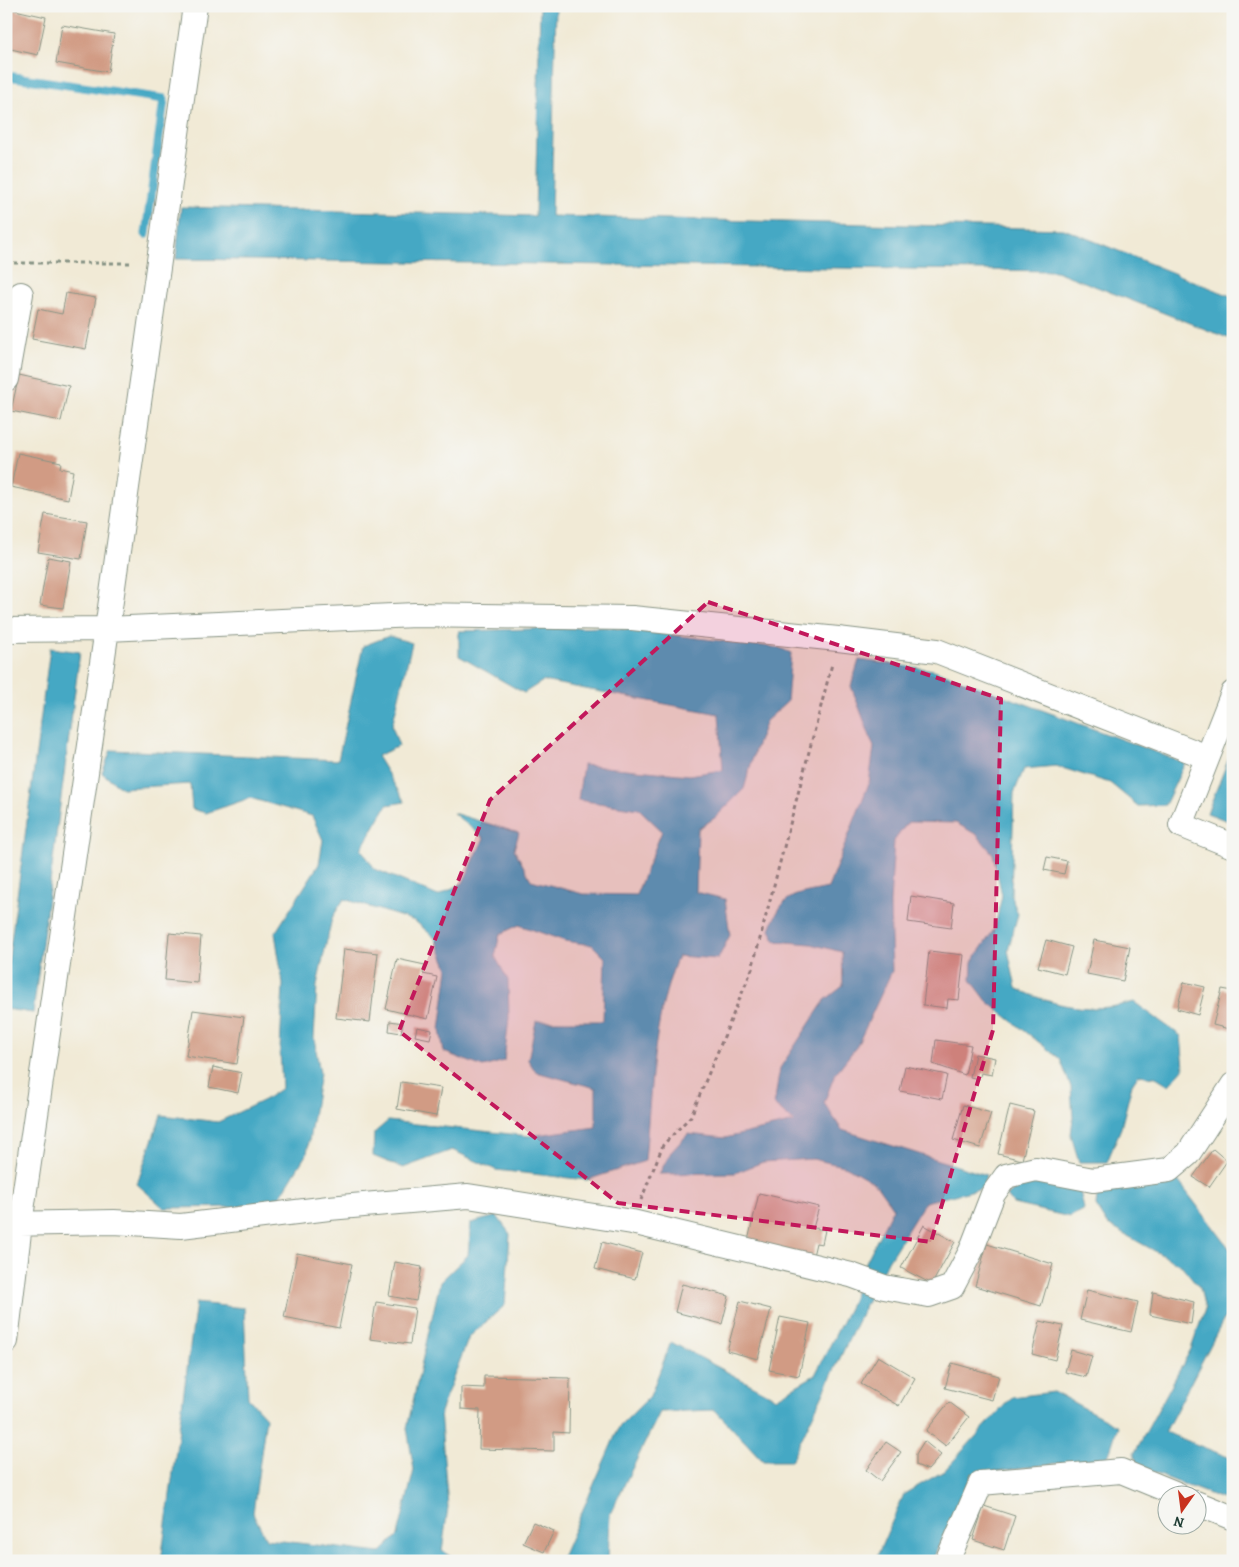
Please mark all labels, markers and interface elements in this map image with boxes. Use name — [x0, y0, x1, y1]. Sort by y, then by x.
north arrow — [1156, 1484, 1206, 1534]
text: N — [1172, 1512, 1186, 1533]

